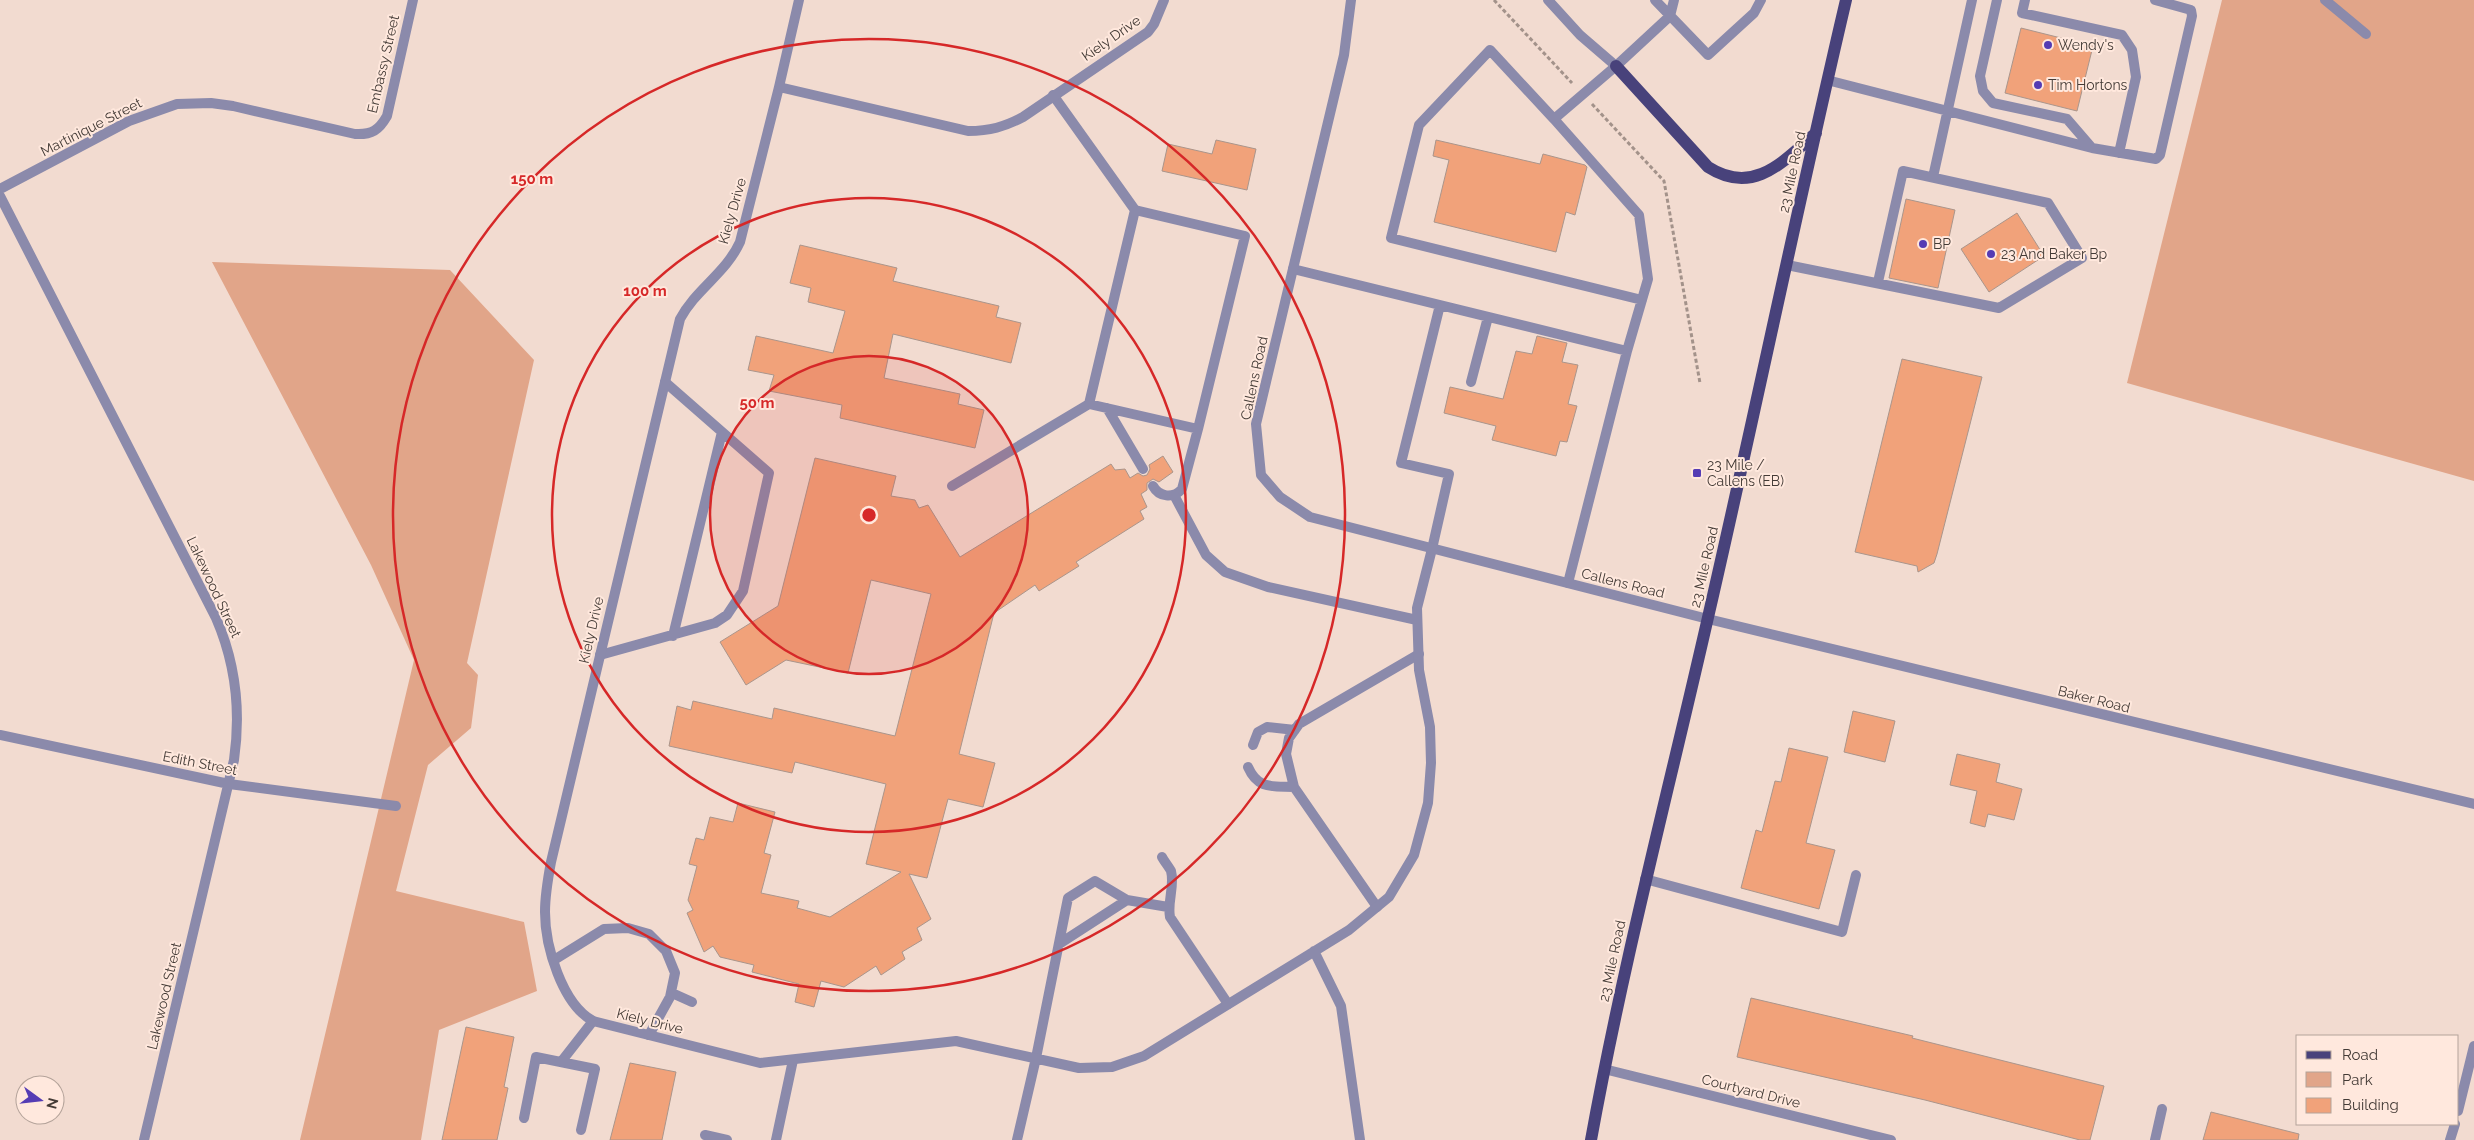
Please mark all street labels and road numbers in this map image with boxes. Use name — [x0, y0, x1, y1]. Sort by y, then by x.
street label: Kiely Drive — [1079, 12, 1143, 64]
street label: Embassy Street — [364, 13, 402, 115]
street label: Martinique Street — [38, 94, 144, 159]
street label: 23 Mile Road — [1776, 130, 1808, 214]
street label: Kiely Drive — [715, 176, 749, 246]
street label: Callens Road — [1237, 335, 1271, 421]
street label: 23 Mile Road — [1687, 525, 1721, 609]
street label: Lakewood Street — [184, 534, 245, 640]
street label: Callens Road — [1580, 565, 1666, 601]
street label: Kiely Drive — [576, 595, 606, 665]
street label: Baker Road — [2056, 682, 2132, 716]
street label: Edith Street — [162, 748, 239, 778]
street label: 23 Mile Road — [1596, 919, 1628, 1003]
street label: Lakewood Street — [144, 940, 184, 1051]
street label: Kiely Drive — [615, 1005, 685, 1037]
street label: Courtyard Drive — [1700, 1071, 1802, 1111]

